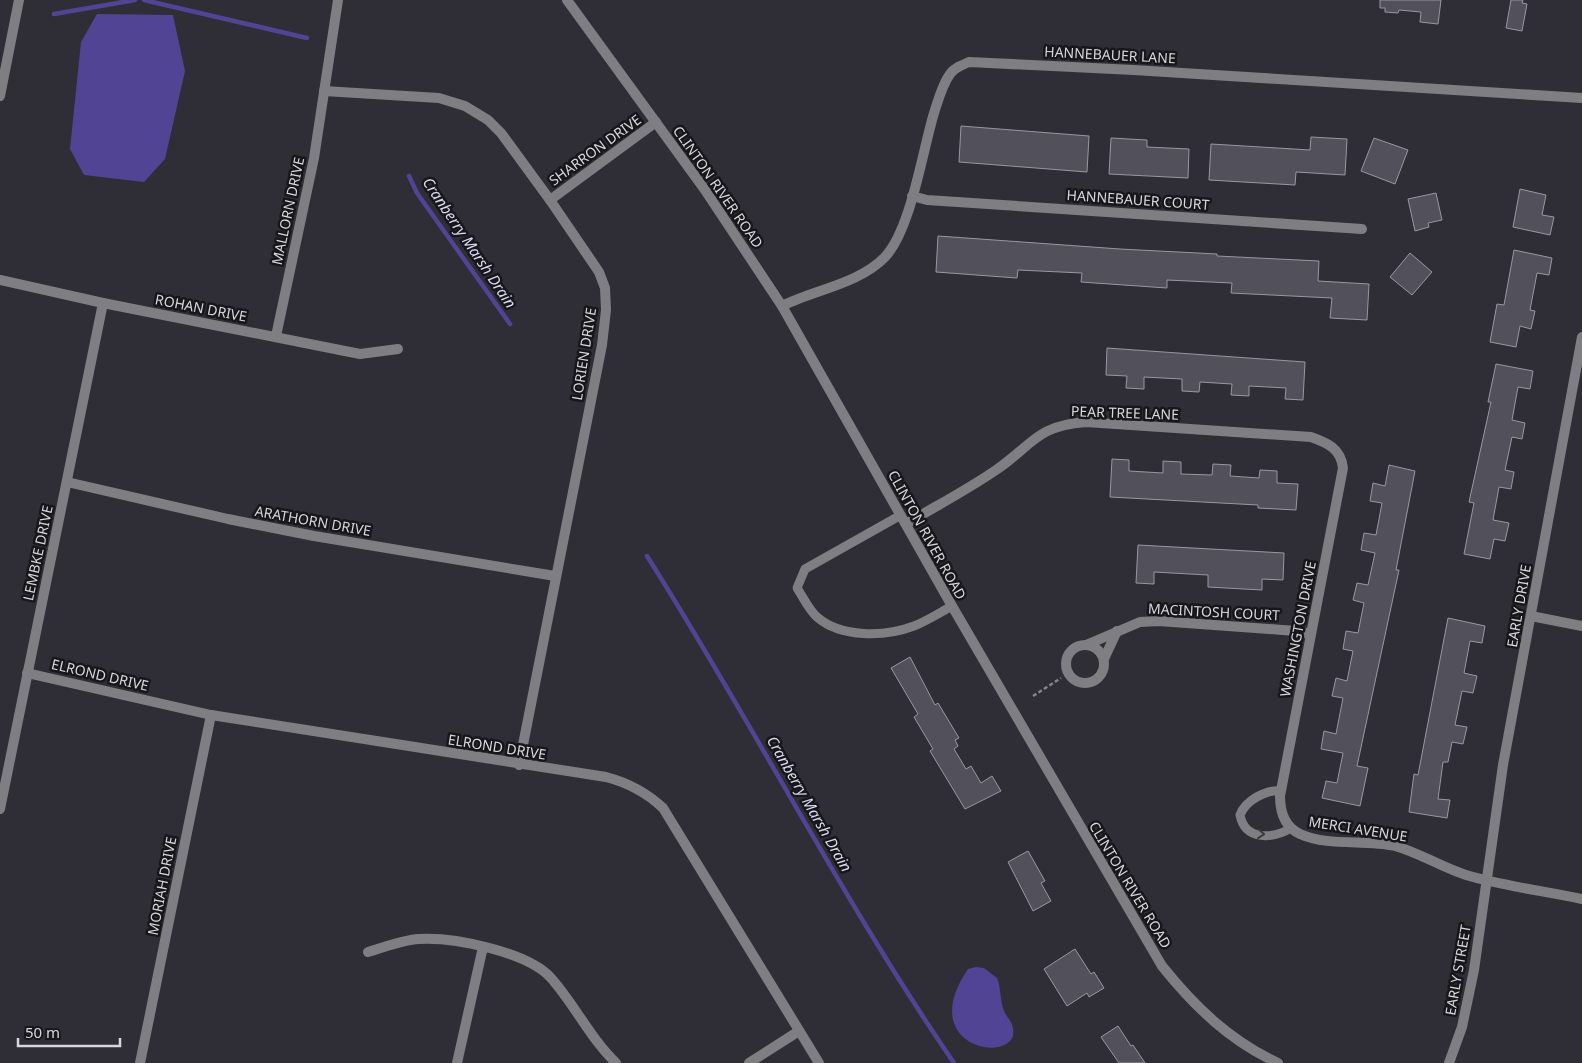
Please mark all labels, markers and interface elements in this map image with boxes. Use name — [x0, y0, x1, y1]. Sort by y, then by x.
street label: HANNEBAUER LANE — [1044, 42, 1176, 67]
street label: SHARRON DRIVE — [545, 110, 645, 189]
street label: CLINTON RIVER ROAD — [669, 122, 768, 251]
street label: MALLORN DRIVE — [267, 155, 308, 267]
water label: Cranberry Marsh Drain — [419, 173, 521, 312]
street label: HANNEBAUER COURT — [1066, 185, 1210, 214]
street label: ROHAN DRIVE — [154, 289, 249, 326]
street label: LORIEN DRIVE — [567, 306, 600, 402]
street label: PEAR TREE LANE — [1071, 401, 1179, 424]
street label: CLINTON RIVER ROAD — [884, 467, 971, 603]
street label: ARATHORN DRIVE — [254, 501, 373, 540]
street label: LEMBKE DRIVE — [18, 504, 57, 602]
street label: WASHINGTON DRIVE — [1275, 560, 1320, 698]
street label: EARLY DRIVE — [1502, 563, 1535, 649]
street label: MACINTOSH COURT — [1148, 599, 1281, 624]
street label: ELROND DRIVE — [50, 654, 151, 695]
street label: ELROND DRIVE — [447, 729, 548, 764]
water label: Cranberry Marsh Drain — [763, 732, 857, 875]
street label: MERCI AVENUE — [1307, 811, 1409, 846]
street label: CLINTON RIVER ROAD — [1085, 818, 1176, 952]
one-way arrow — [1257, 829, 1265, 840]
street label: MORIAH DRIVE — [143, 835, 180, 937]
street label: EARLY STREET — [1440, 923, 1475, 1017]
scale bar — [18, 1016, 120, 1048]
text: 50 m — [25, 1022, 60, 1042]

